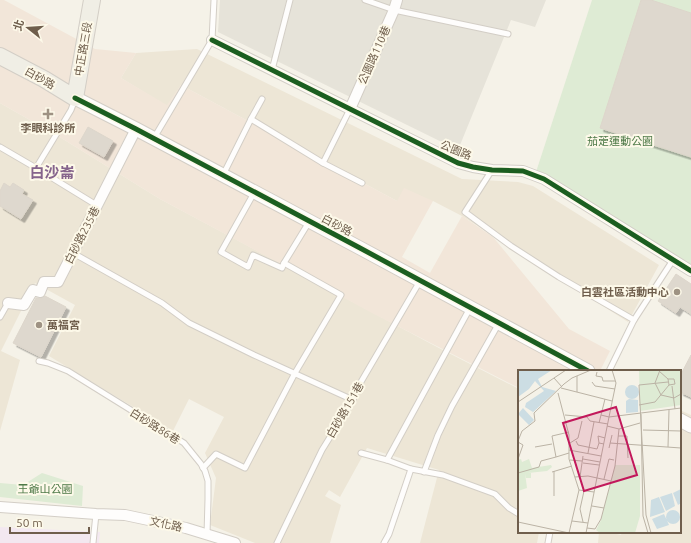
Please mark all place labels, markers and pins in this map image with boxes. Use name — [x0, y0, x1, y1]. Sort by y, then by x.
marker: 李眼科診所 — [42, 108, 54, 120]
place label: 李眼科診所 — [21, 122, 76, 134]
place label: 白雲社區活動中心 — [581, 286, 669, 298]
marker: 白雲社區活動中心 — [672, 287, 682, 297]
place label: 萬福宮 — [47, 319, 80, 331]
marker: 萬福宮 — [34, 320, 44, 330]

